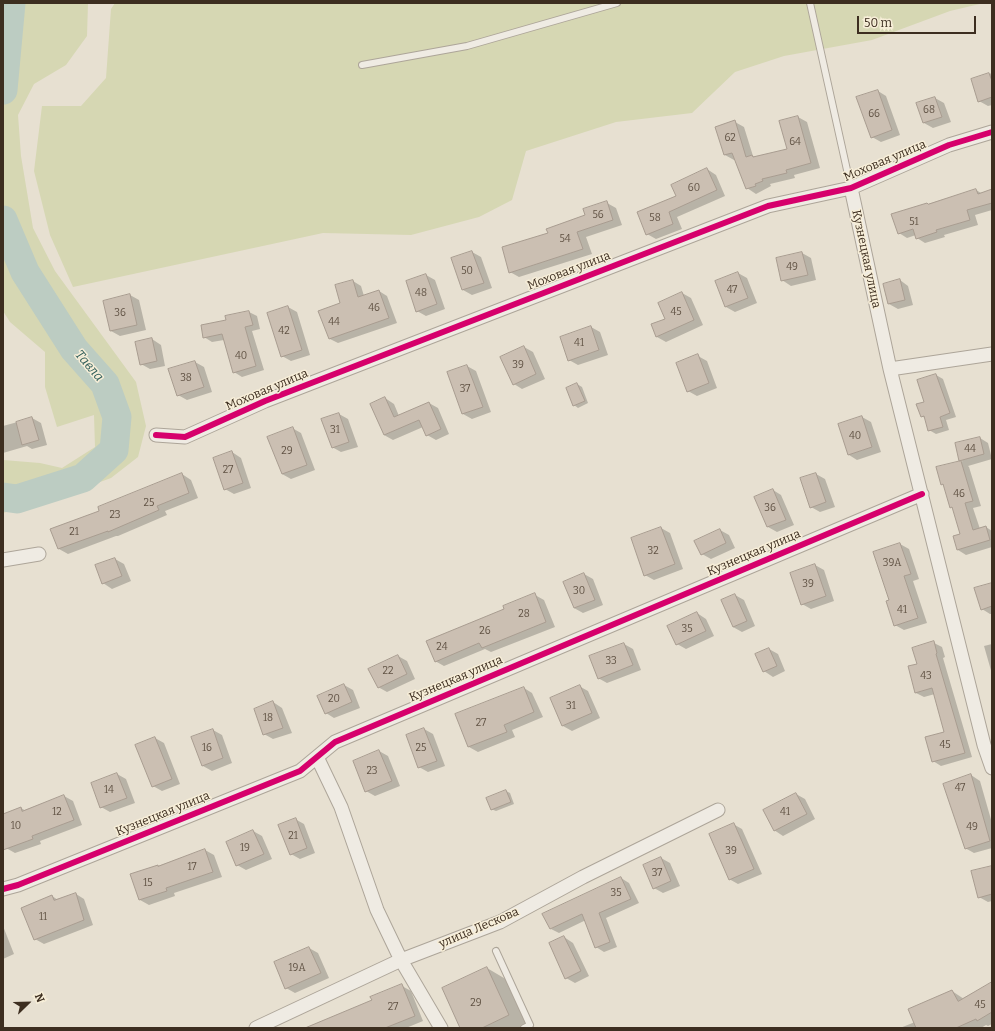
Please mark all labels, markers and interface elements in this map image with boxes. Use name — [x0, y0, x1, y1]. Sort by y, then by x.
scale bar — [859, 8, 978, 34]
text: 50 m — [864, 16, 892, 30]
house number: 68 — [923, 104, 935, 116]
house number: 66 — [868, 108, 880, 120]
house number: 62 — [724, 132, 736, 144]
house number: 64 — [789, 136, 801, 148]
street label: Моховая улица — [842, 137, 928, 185]
house number: 60 — [688, 182, 700, 194]
house number: 56 — [592, 209, 604, 221]
street label: Кузнецкая улица — [849, 209, 883, 309]
house number: 58 — [649, 212, 661, 224]
house number: 51 — [909, 216, 919, 228]
house number: 54 — [559, 233, 571, 245]
street label: Моховая улица — [525, 249, 613, 293]
house number: 49 — [786, 261, 798, 273]
house number: 50 — [461, 265, 473, 277]
house number: 47 — [727, 284, 737, 296]
house number: 48 — [415, 287, 427, 299]
house number: 46 — [368, 302, 380, 314]
house number: 45 — [670, 306, 682, 318]
house number: 36 — [114, 307, 126, 319]
house number: 44 — [328, 316, 340, 328]
house number: 42 — [278, 325, 290, 337]
house number: 41 — [574, 337, 584, 349]
water label: Тавла — [71, 347, 107, 385]
house number: 40 — [235, 350, 247, 362]
house number: 39 — [512, 359, 524, 371]
street label: Моховая улица — [224, 366, 310, 414]
house number: 38 — [180, 372, 192, 384]
house number: 37 — [460, 383, 470, 395]
house number: 31 — [330, 424, 340, 436]
house number: 40 — [849, 430, 861, 442]
house number: 44 — [964, 443, 976, 455]
house number: 29 — [281, 445, 293, 457]
house number: 27 — [223, 464, 233, 476]
house number: 46 — [953, 488, 965, 500]
house number: 25 — [144, 497, 154, 509]
house number: 36 — [764, 502, 776, 514]
house number: 23 — [109, 509, 121, 521]
house number: 21 — [69, 526, 79, 538]
street label: Кузнецкая улица — [705, 527, 803, 579]
house number: 32 — [647, 545, 659, 557]
house number: 39А — [883, 557, 901, 569]
house number: 39 — [802, 578, 814, 590]
house number: 30 — [573, 585, 585, 597]
house number: 41 — [897, 604, 907, 616]
house number: 28 — [518, 608, 530, 620]
house number: 35 — [681, 623, 693, 635]
house number: 26 — [479, 625, 491, 637]
house number: 24 — [436, 641, 448, 653]
street label: Кузнецкая улица — [407, 653, 505, 705]
house number: 33 — [605, 655, 617, 667]
house number: 22 — [383, 665, 393, 677]
house number: 43 — [920, 670, 932, 682]
house number: 20 — [328, 693, 340, 705]
house number: 31 — [566, 700, 576, 712]
house number: 18 — [263, 712, 273, 724]
house number: 27 — [476, 717, 486, 729]
house number: 45 — [939, 739, 951, 751]
house number: 16 — [202, 742, 212, 754]
house number: 25 — [416, 742, 426, 754]
house number: 23 — [366, 765, 378, 777]
house number: 47 — [955, 782, 965, 794]
house number: 14 — [104, 784, 114, 796]
street label: Кузнецкая улица — [114, 789, 212, 839]
house number: 12 — [52, 806, 62, 818]
house number: 41 — [780, 806, 790, 818]
house number: 10 — [11, 820, 21, 832]
house number: 49 — [966, 821, 978, 833]
house number: 21 — [288, 830, 298, 842]
house number: 19 — [240, 842, 250, 854]
house number: 39 — [725, 845, 737, 857]
house number: 17 — [188, 861, 196, 873]
house number: 37 — [652, 867, 662, 879]
house number: 15 — [143, 877, 153, 889]
house number: 35 — [610, 887, 622, 899]
street label: улица Лескова — [437, 905, 521, 951]
house number: 11 — [39, 911, 47, 923]
house number: 19А — [288, 962, 306, 974]
north arrow — [8, 983, 48, 1023]
text: N — [32, 992, 47, 1005]
house number: 29 — [470, 997, 482, 1009]
house number: 45 — [974, 999, 986, 1011]
house number: 27 — [388, 1001, 398, 1013]

